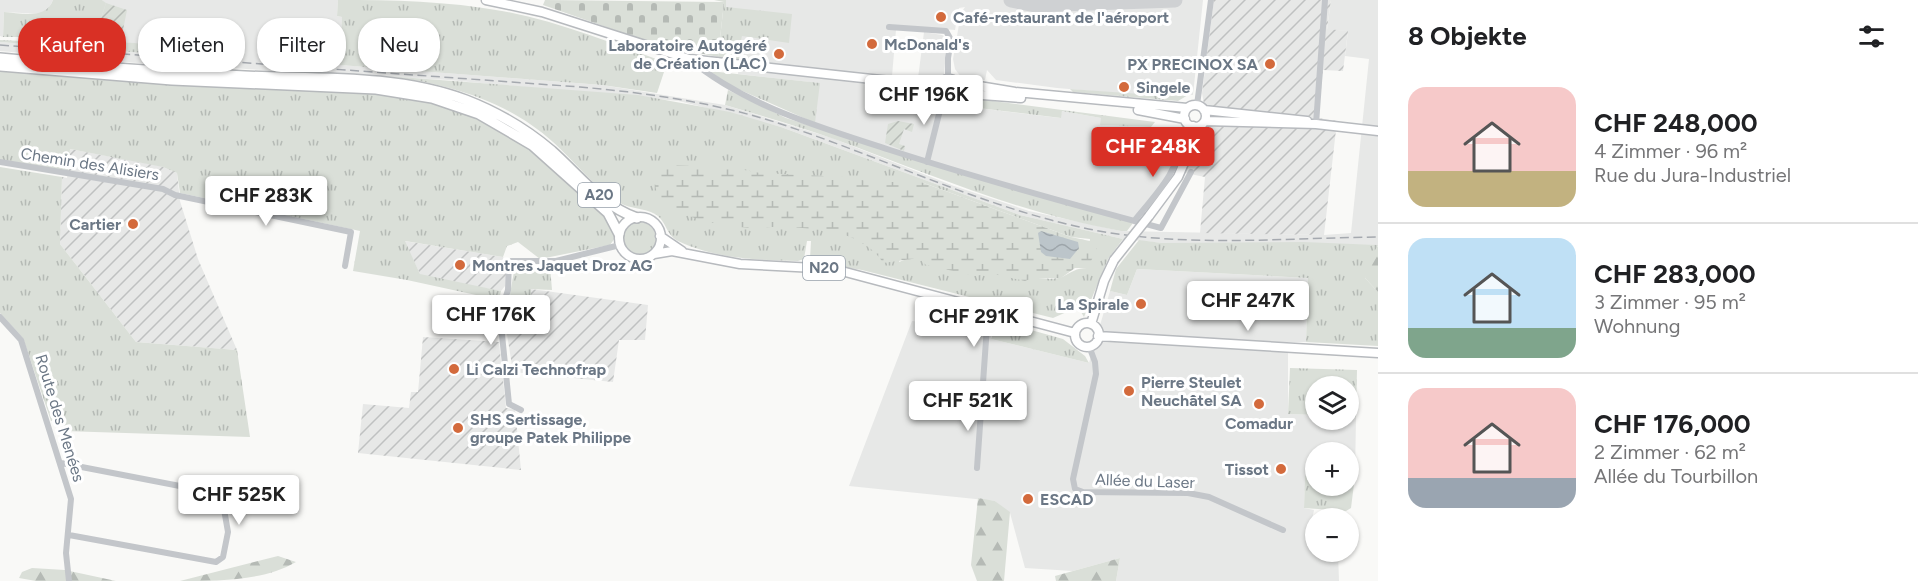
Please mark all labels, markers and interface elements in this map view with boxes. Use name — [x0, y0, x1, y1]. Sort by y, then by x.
place label: Café-restaurant de l'aéroport — [953, 8, 1169, 27]
marker: Café-restaurant de l'aéroport — [934, 10, 948, 24]
chip: Kaufen — [18, 18, 126, 72]
chip: Mieten — [138, 18, 245, 72]
chip: Filter — [257, 18, 346, 72]
chip: Neu — [358, 18, 440, 72]
text: 8 Objekte — [1408, 20, 1527, 52]
icon: filters — [1855, 20, 1888, 53]
place label: McDonald's — [884, 35, 970, 54]
place label: Laboratoire Autogéré de Création (LAC) — [608, 36, 767, 73]
marker: McDonald's — [865, 37, 879, 51]
marker: Laboratoire Autogéré de Création (LAC) — [772, 47, 786, 61]
place label: PX PRECINOX SA — [1127, 55, 1259, 74]
marker: PX PRECINOX SA — [1263, 57, 1277, 71]
pin: CHF 196K — [862, 75, 986, 126]
place label: Singele — [1136, 78, 1190, 97]
marker: Singele — [1117, 80, 1131, 94]
text: CHF 196K — [879, 82, 969, 106]
text: CHF 248,000 — [1594, 107, 1758, 139]
icon: home — [1456, 111, 1528, 183]
pin: CHF 248K — [1091, 127, 1215, 178]
text: CHF 248K — [1105, 134, 1201, 158]
text: 4 Zimmer · 96 m² — [1594, 139, 1747, 163]
street label: Chemin des Alisiers — [19, 144, 161, 184]
text: Rue du Jura-Industriel — [1594, 163, 1791, 187]
pin: CHF 283K — [204, 176, 328, 227]
text: CHF 283K — [219, 183, 313, 207]
road number: A20 — [578, 183, 620, 207]
place label: Cartier — [69, 215, 121, 234]
marker: Cartier — [126, 217, 140, 231]
place label: Montres Jaquet Droz AG — [472, 256, 653, 275]
road number: N20 — [803, 256, 845, 280]
marker: Montres Jaquet Droz AG — [453, 258, 467, 272]
text: CHF 283,000 — [1594, 258, 1756, 290]
icon: home — [1456, 262, 1528, 334]
pin: CHF 247K — [1186, 281, 1310, 332]
text: CHF 247K — [1201, 288, 1295, 312]
text: 3 Zimmer · 95 m² — [1594, 290, 1746, 314]
pin: CHF 176K — [429, 295, 553, 346]
place label: La Spirale — [1057, 295, 1129, 314]
pin: CHF 291K — [912, 297, 1036, 348]
marker: La Spirale — [1134, 297, 1148, 311]
text: CHF 176K — [446, 302, 536, 326]
text: CHF 291K — [929, 304, 1019, 328]
text: Wohnung — [1594, 314, 1680, 338]
street label: Route des Menées — [32, 352, 88, 484]
place label: Li Calzi Technofrap — [466, 360, 607, 379]
marker: Li Calzi Technofrap — [447, 362, 461, 376]
place label: Pierre Steulet Neuchâtel SA — [1141, 373, 1242, 410]
map controls — [1305, 376, 1359, 562]
button: layers — [1305, 376, 1359, 430]
pin: CHF 521K — [906, 381, 1030, 432]
marker: Pierre Steulet Neuchâtel SA — [1122, 384, 1136, 398]
text: CHF 521K — [923, 388, 1013, 412]
marker: Comadur — [1252, 397, 1266, 411]
text: CHF 176,000 — [1594, 408, 1751, 440]
place label: SHS Sertissage, groupe Patek Philippe — [470, 410, 631, 447]
icon: home — [1456, 412, 1528, 484]
place label: Comadur — [1225, 414, 1293, 433]
marker: SHS Sertissage, groupe Patek Philippe — [451, 421, 465, 435]
text: 2 Zimmer · 62 m² — [1594, 440, 1746, 464]
button: + — [1305, 442, 1359, 496]
place label: Tissot — [1225, 460, 1269, 479]
marker: Tissot — [1274, 462, 1288, 476]
text: Allée du Tourbillon — [1594, 464, 1758, 488]
street label: Allée du Laser — [1095, 470, 1196, 492]
pin: CHF 525K — [177, 475, 301, 526]
text: CHF 525K — [192, 482, 286, 506]
place label: ESCAD — [1040, 490, 1093, 509]
marker: ESCAD — [1021, 492, 1035, 506]
button: − — [1305, 508, 1359, 562]

